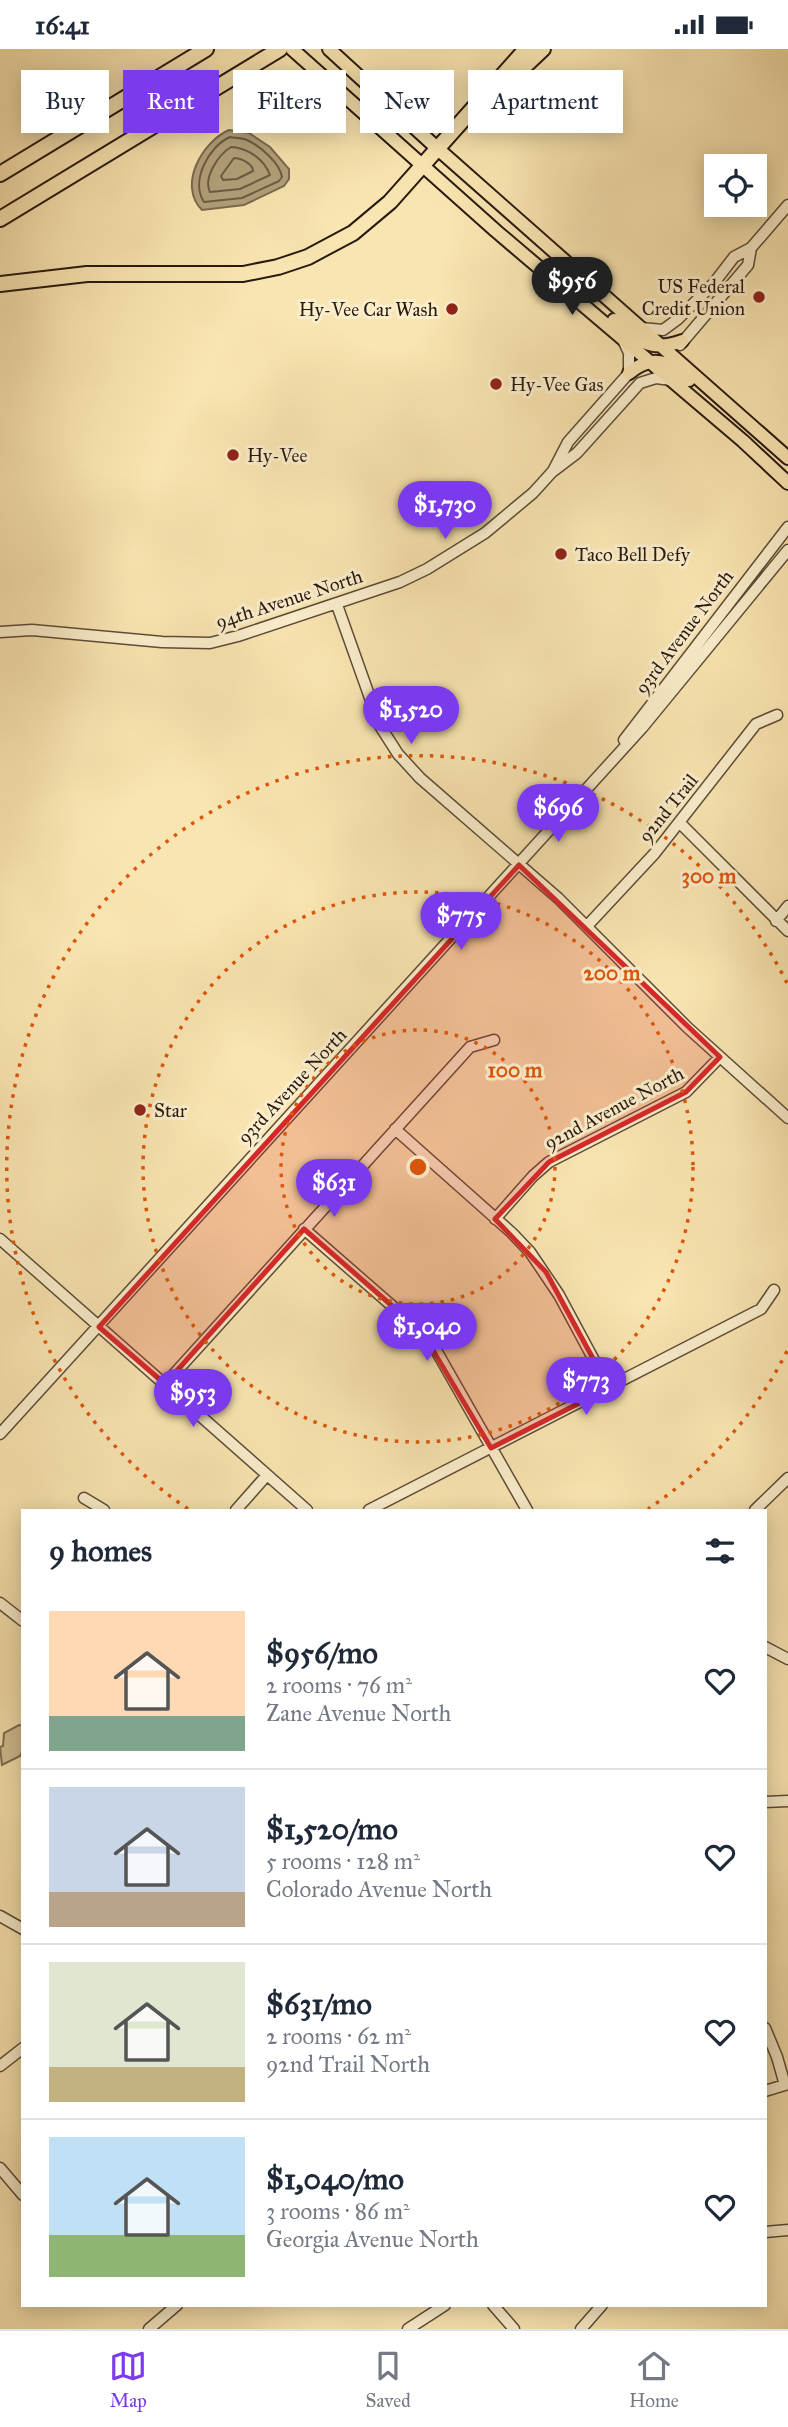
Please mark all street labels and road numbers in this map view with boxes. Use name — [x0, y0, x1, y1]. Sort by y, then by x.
street label: 94th Avenue North — [213, 564, 366, 634]
street label: 93rd Avenue North — [630, 565, 738, 699]
street label: 92nd Trail — [633, 768, 703, 847]
street label: 93rd Avenue North — [233, 1023, 352, 1149]
street label: 92nd Avenue North — [540, 1061, 688, 1154]

